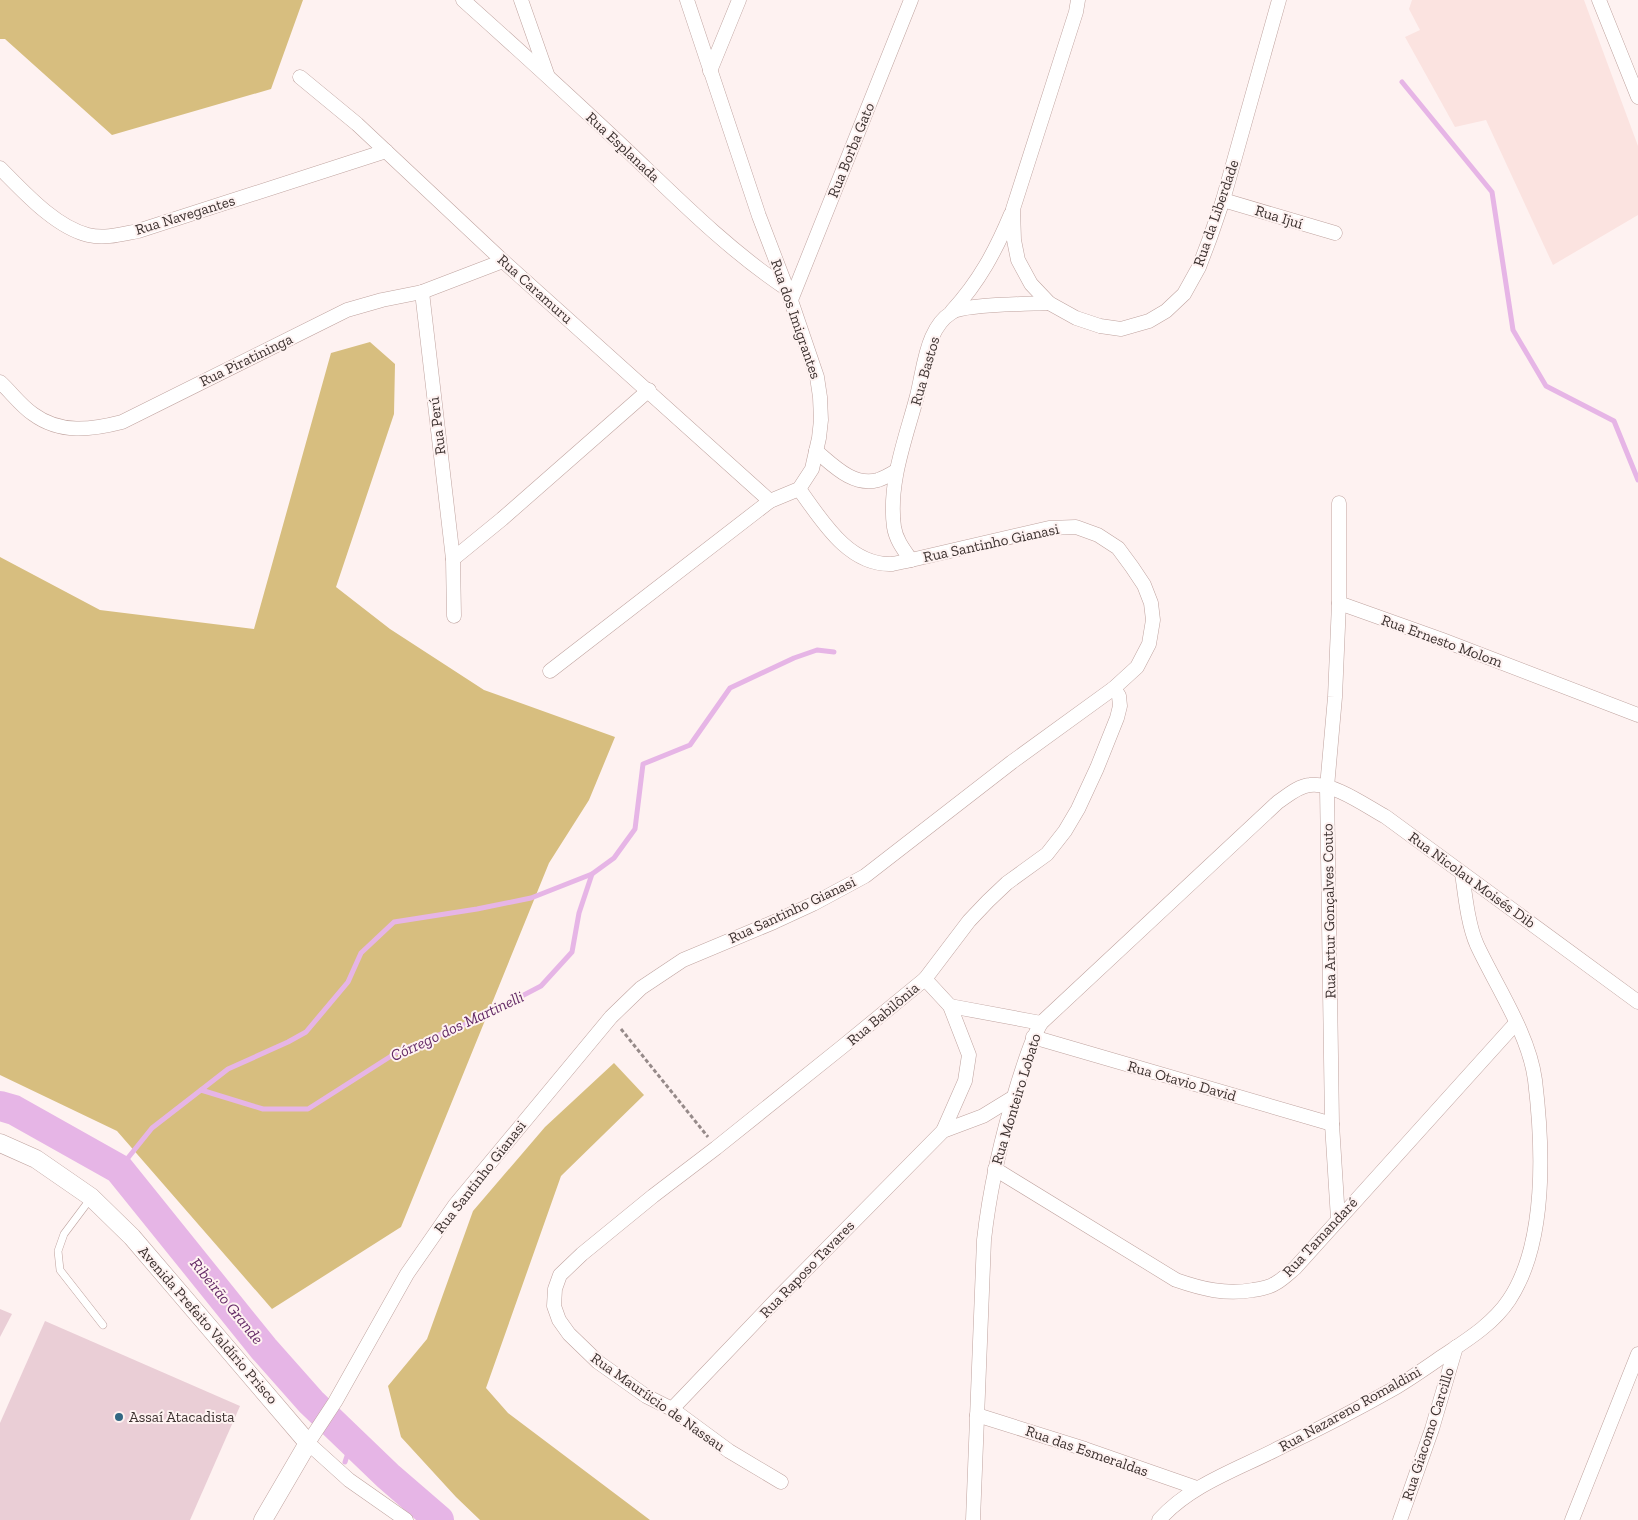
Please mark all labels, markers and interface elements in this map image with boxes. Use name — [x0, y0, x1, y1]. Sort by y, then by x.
street label: Rua Borba Gato — [824, 100, 878, 200]
street label: Rua Esplanada — [582, 108, 664, 186]
street label: Rua da Liberdade — [1189, 157, 1243, 269]
street label: Rua Navegantes — [133, 191, 237, 239]
street label: Rua Ijuí — [1253, 201, 1305, 233]
street label: Rua Caramuru — [494, 251, 577, 328]
street label: Rua dos Imigrantes — [767, 257, 825, 381]
street label: Rua Piratininga — [197, 330, 295, 390]
street label: Rua Bastos — [907, 334, 943, 408]
street label: Rua Perú — [424, 395, 449, 456]
street label: Rua Santinho Gianasi — [921, 520, 1061, 566]
street label: Rua Ernesto Molom — [1379, 611, 1505, 671]
street label: Rua Artur Gonçalves Couto — [1318, 823, 1340, 999]
street label: Rua Nicolau Moisés Dib — [1405, 828, 1539, 932]
street label: Rua Santinho Gianasi — [725, 873, 859, 947]
street label: Rua Babilônia — [843, 979, 923, 1049]
water label: Córrego dos Martinelli — [387, 987, 527, 1065]
street label: Rua Monteiro Lobato — [987, 1031, 1045, 1167]
street label: Rua Otavio David — [1126, 1057, 1239, 1105]
street label: Rua Santinho Gianasi — [430, 1117, 530, 1237]
street label: Rua Tamandaré — [1279, 1194, 1361, 1280]
street label: Rua Raposo Tavares — [756, 1216, 858, 1322]
street label: Avenida Prefeito Valdírio Prisco — [134, 1242, 282, 1408]
water label: Ribeirão Grande — [186, 1254, 268, 1348]
street label: Rua Mauríicio de Nassau — [588, 1349, 729, 1455]
street label: Rua Nazareno Romaldini — [1276, 1362, 1424, 1456]
street label: Rua Giacomo Carcillo — [1398, 1365, 1458, 1503]
place label: Assaí Atacadista — [129, 1408, 235, 1426]
marker: Assaí Atacadista — [113, 1411, 125, 1423]
street label: Rua das Esmeraldas — [1023, 1422, 1151, 1480]

